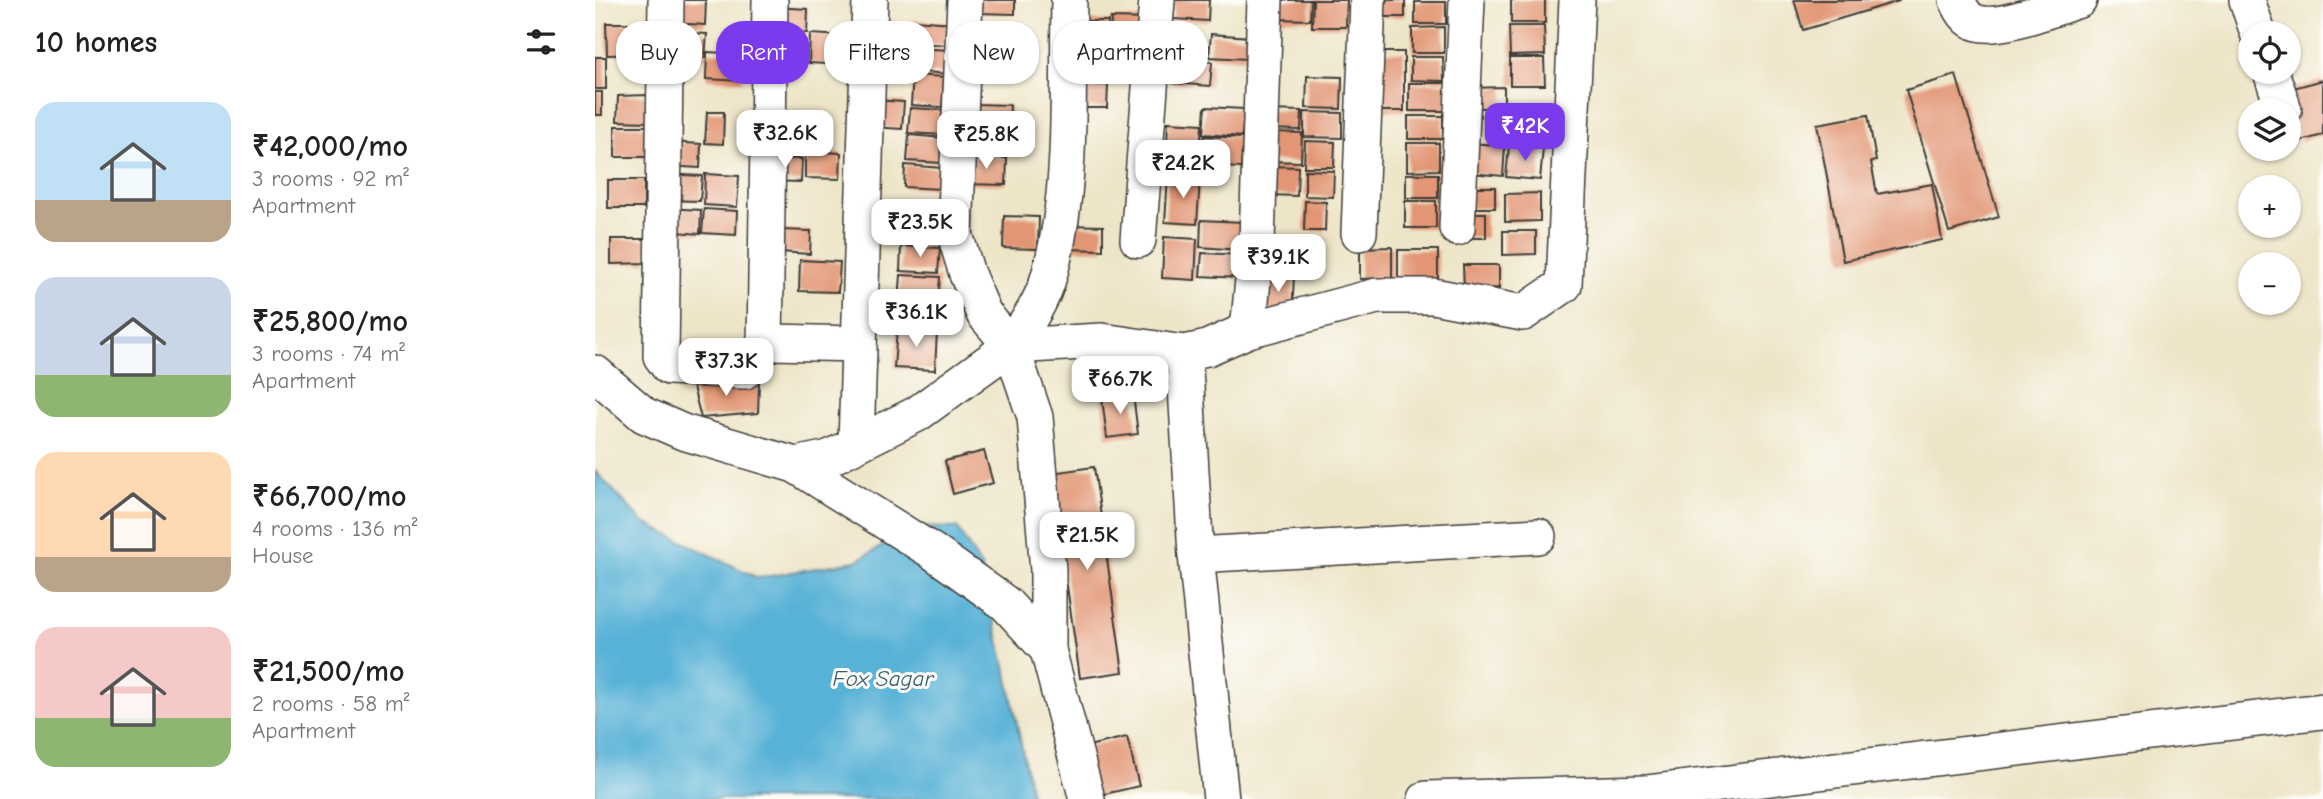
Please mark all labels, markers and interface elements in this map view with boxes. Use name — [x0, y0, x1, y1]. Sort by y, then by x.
chip: Buy — [616, 21, 702, 84]
chip: Rent — [716, 21, 810, 84]
chip: Filters — [824, 21, 934, 84]
chip: New — [948, 21, 1039, 84]
chip: Apartment — [1053, 21, 1208, 84]
map controls — [2238, 21, 2301, 315]
button: locate — [2238, 21, 2301, 84]
icon: filters — [522, 23, 560, 61]
text: 10 homes — [35, 25, 157, 60]
button: layers — [2238, 98, 2301, 161]
pin: ₹42K — [1484, 104, 1566, 163]
pin: ₹32.6K — [728, 110, 842, 170]
pin: ₹25.8K — [929, 111, 1043, 171]
text: ₹42K — [1501, 112, 1549, 139]
text: ₹32.6K — [752, 119, 818, 146]
text: ₹25.8K — [953, 120, 1019, 147]
text: ₹42,000/mo — [252, 129, 408, 164]
icon: home — [91, 130, 175, 214]
pin: ₹24.2K — [1126, 140, 1240, 200]
text: ₹24.2K — [1151, 149, 1215, 176]
text: 3 rooms · 92 m² — [252, 165, 409, 192]
button: + — [2238, 175, 2301, 238]
text: Apartment — [252, 192, 355, 219]
pin: ₹23.5K — [863, 200, 977, 259]
text: ₹23.5K — [887, 208, 953, 235]
pin: ₹39.1K — [1221, 234, 1335, 294]
text: ₹39.1K — [1247, 243, 1309, 270]
button: − — [2238, 252, 2301, 315]
pin: ₹36.1K — [859, 290, 973, 349]
text: ₹36.1K — [885, 298, 947, 325]
text: ₹25,800/mo — [252, 304, 408, 339]
icon: home — [91, 305, 175, 389]
pin: ₹37.3K — [669, 338, 783, 398]
text: 3 rooms · 74 m² — [252, 340, 405, 367]
text: ₹37.3K — [694, 347, 758, 374]
pin: ₹66.7K — [1063, 356, 1177, 416]
text: ₹66.7K — [1088, 365, 1152, 392]
text: Apartment — [252, 367, 355, 394]
text: ₹66,700/mo — [252, 479, 407, 514]
icon: home — [91, 480, 175, 564]
pin: ₹21.5K — [1030, 512, 1144, 572]
text: 4 rooms · 136 m² — [252, 515, 418, 542]
text: ₹21.5K — [1056, 521, 1118, 548]
text: House — [252, 542, 314, 569]
text: ₹21,500/mo — [252, 654, 404, 689]
icon: home — [91, 655, 175, 739]
water label: Fox Sagar — [832, 665, 934, 692]
text: 2 rooms · 58 m² — [252, 690, 410, 717]
text: Apartment — [252, 717, 355, 744]

